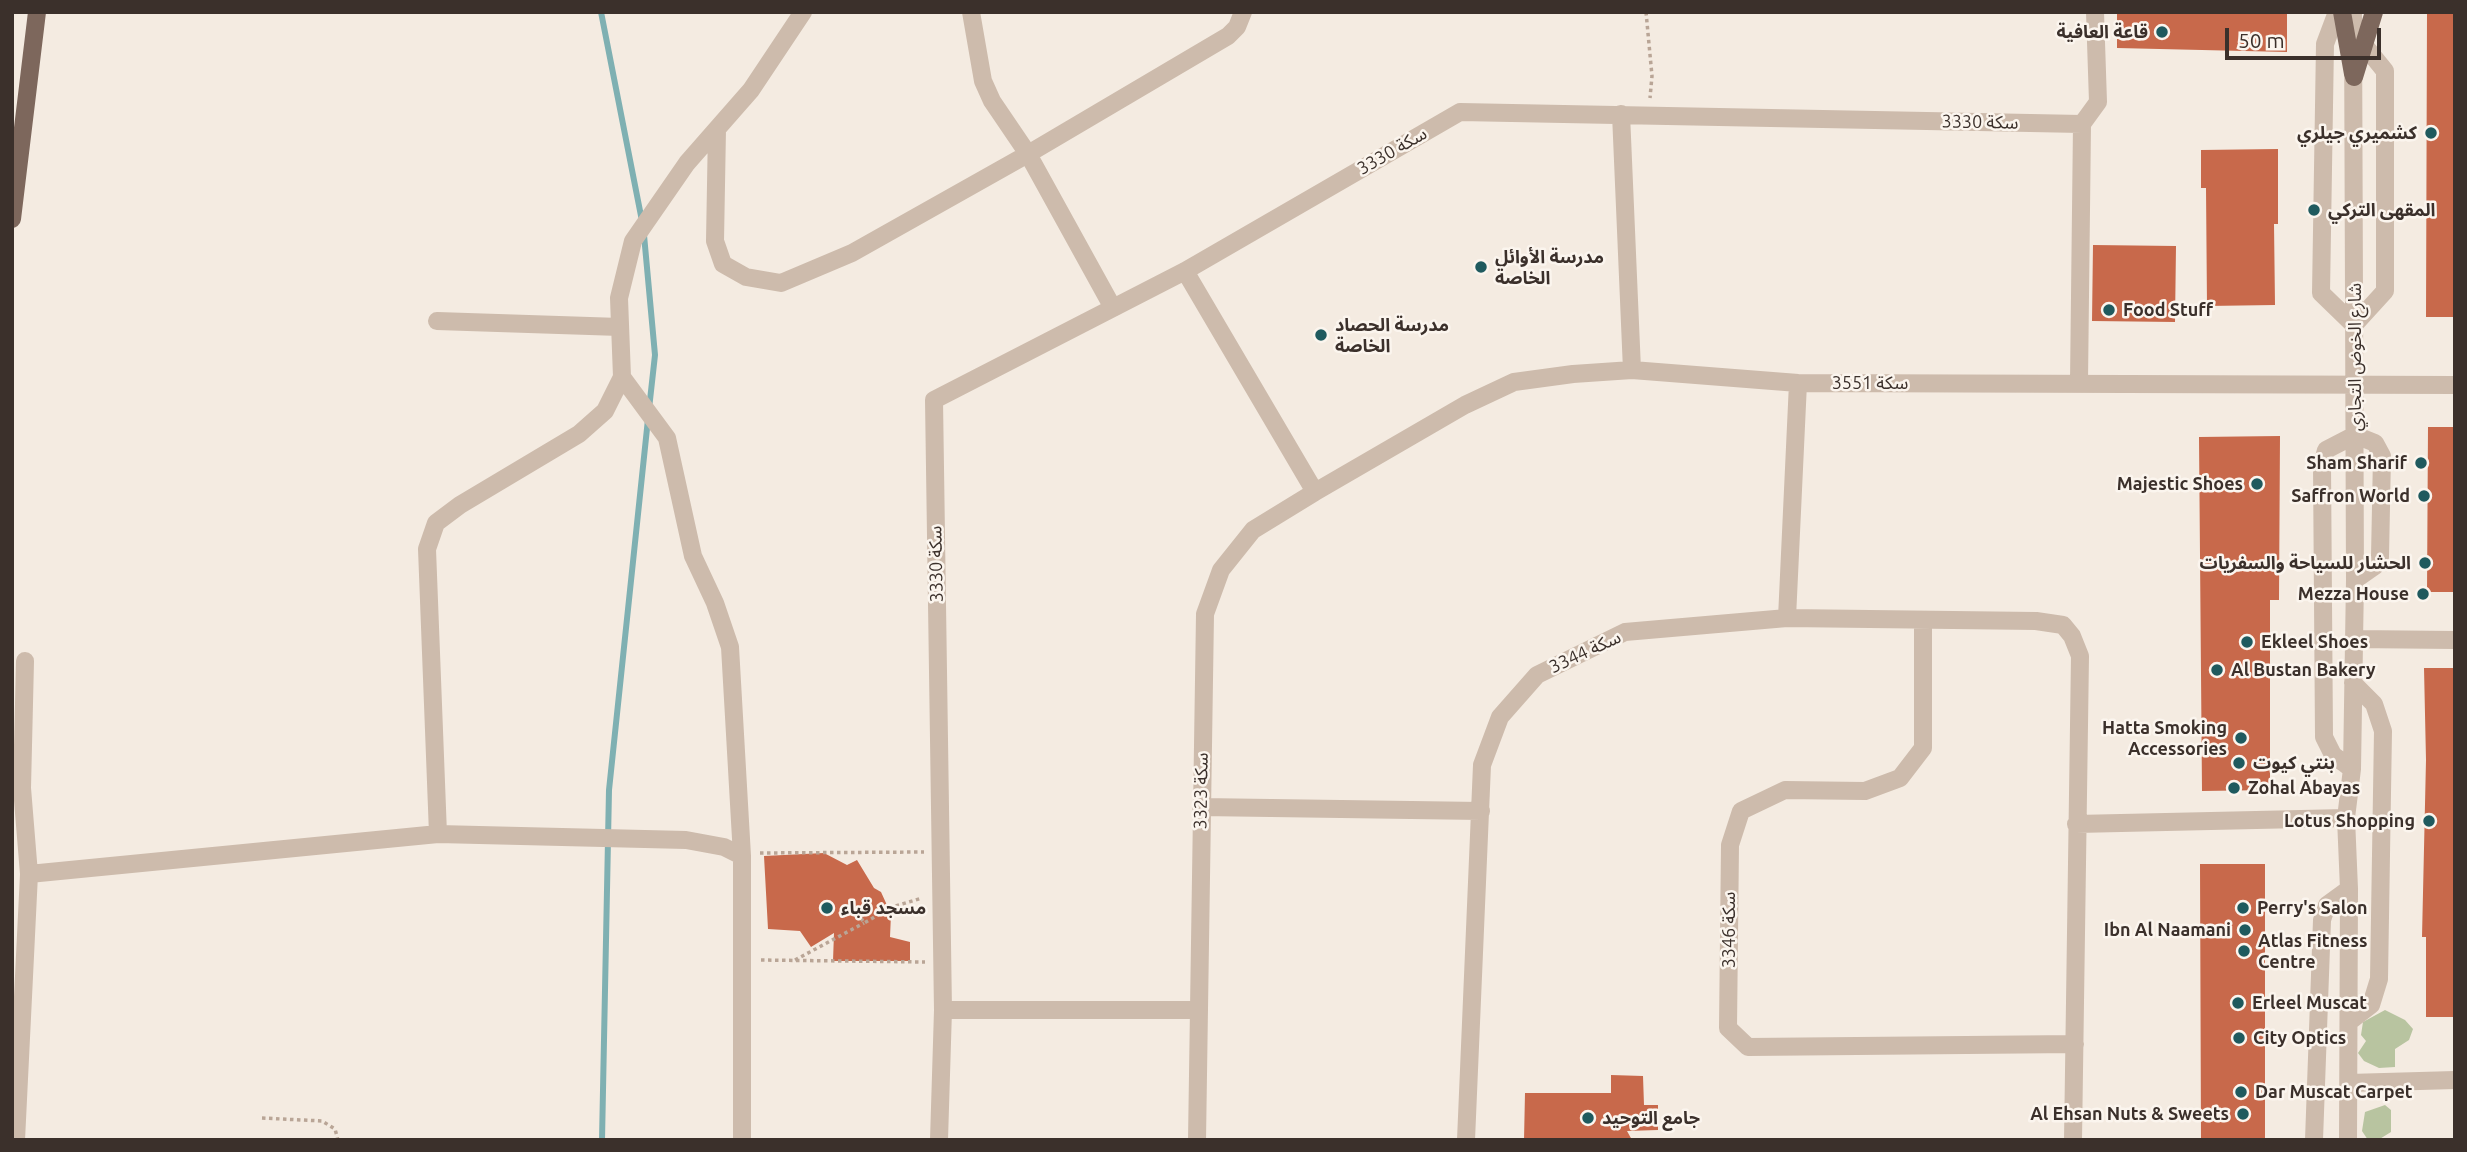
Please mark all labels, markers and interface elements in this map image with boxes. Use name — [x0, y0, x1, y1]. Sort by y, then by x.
scale bar — [2229, 14, 2385, 58]
place label: قاعة العافية — [2057, 21, 2148, 43]
marker: قاعة العافية — [2154, 24, 2170, 40]
text: 50 m — [2238, 28, 2285, 52]
street label: سكة 3330 — [1941, 111, 2019, 133]
street label: سكة 3330 — [1353, 122, 1431, 180]
place label: كشميري جيلري — [2297, 122, 2417, 144]
marker: كشميري جيلري — [2423, 125, 2439, 141]
place label: المقهى التركي — [2328, 199, 2436, 221]
marker: المقهى التركي — [2306, 202, 2322, 218]
place label: مدرسة الأوائل الخاصة — [1495, 246, 1604, 288]
marker: مدرسة الأوائل الخاصة — [1473, 259, 1489, 275]
street label: شارع الخوض التجاري — [2344, 283, 2366, 431]
place label: Food Stuff — [2123, 299, 2213, 321]
marker: Food Stuff — [2101, 302, 2117, 318]
place label: مدرسة الحصاد الخاصة — [1335, 314, 1449, 356]
marker: مدرسة الحصاد الخاصة — [1313, 327, 1329, 343]
street label: سكة 3551 — [1832, 372, 1908, 394]
place label: Sham Sharif — [2306, 452, 2407, 474]
marker: Sham Sharif — [2413, 455, 2429, 471]
place label: Majestic Shoes — [2117, 473, 2243, 495]
marker: Majestic Shoes — [2249, 476, 2265, 492]
place label: Saffron World — [2291, 485, 2410, 507]
marker: Saffron World — [2416, 488, 2432, 504]
street label: سكة 3330 — [925, 525, 947, 603]
place label: الحشار للسياحة والسفريات — [2199, 552, 2411, 574]
marker: الحشار للسياحة والسفريات — [2417, 555, 2433, 571]
place label: Mezza House — [2298, 583, 2409, 605]
marker: Mezza House — [2415, 586, 2431, 602]
street label: سكة 3344 — [1546, 626, 1624, 678]
place label: Ekleel Shoes — [2261, 631, 2368, 653]
marker: Ekleel Shoes — [2239, 634, 2255, 650]
place label: Al Bustan Bakery — [2231, 659, 2375, 681]
marker: Al Bustan Bakery — [2209, 662, 2225, 678]
place label: Hatta Smoking Accessories — [2102, 717, 2227, 760]
marker: Hatta Smoking Accessories — [2233, 730, 2249, 746]
street label: سكة 3323 — [1190, 752, 1212, 830]
place label: بنتي كيوت — [2253, 752, 2335, 774]
marker: بنتي كيوت — [2231, 755, 2247, 771]
place label: Zohal Abayas — [2248, 777, 2360, 799]
marker: Zohal Abayas — [2226, 780, 2242, 796]
place label: Lotus Shopping — [2284, 810, 2415, 832]
marker: Lotus Shopping — [2421, 813, 2437, 829]
street label: سكة 3346 — [1718, 892, 1740, 968]
place label: مسجد قباء — [841, 897, 926, 919]
place label: Perry's Salon — [2257, 897, 2368, 919]
marker: مسجد قباء — [819, 900, 835, 916]
marker: Perry's Salon — [2235, 900, 2251, 916]
place label: Ibn Al Naamani — [2104, 919, 2231, 941]
marker: Ibn Al Naamani — [2237, 922, 2253, 938]
place label: Atlas Fitness Centre — [2258, 930, 2367, 972]
marker: Atlas Fitness Centre — [2236, 943, 2252, 959]
place label: Erleel Muscat — [2252, 992, 2367, 1014]
marker: Erleel Muscat — [2230, 995, 2246, 1011]
place label: City Optics — [2253, 1027, 2346, 1049]
marker: City Optics — [2231, 1030, 2247, 1046]
place label: Dar Muscat Carpet — [2255, 1081, 2413, 1103]
marker: Dar Muscat Carpet — [2233, 1084, 2249, 1100]
place label: Al Ehsan Nuts & Sweets — [2030, 1103, 2229, 1125]
marker: Al Ehsan Nuts & Sweets — [2235, 1106, 2251, 1122]
place label: جامع التوحيد — [1602, 1107, 1700, 1129]
marker: جامع التوحيد — [1580, 1110, 1596, 1126]

